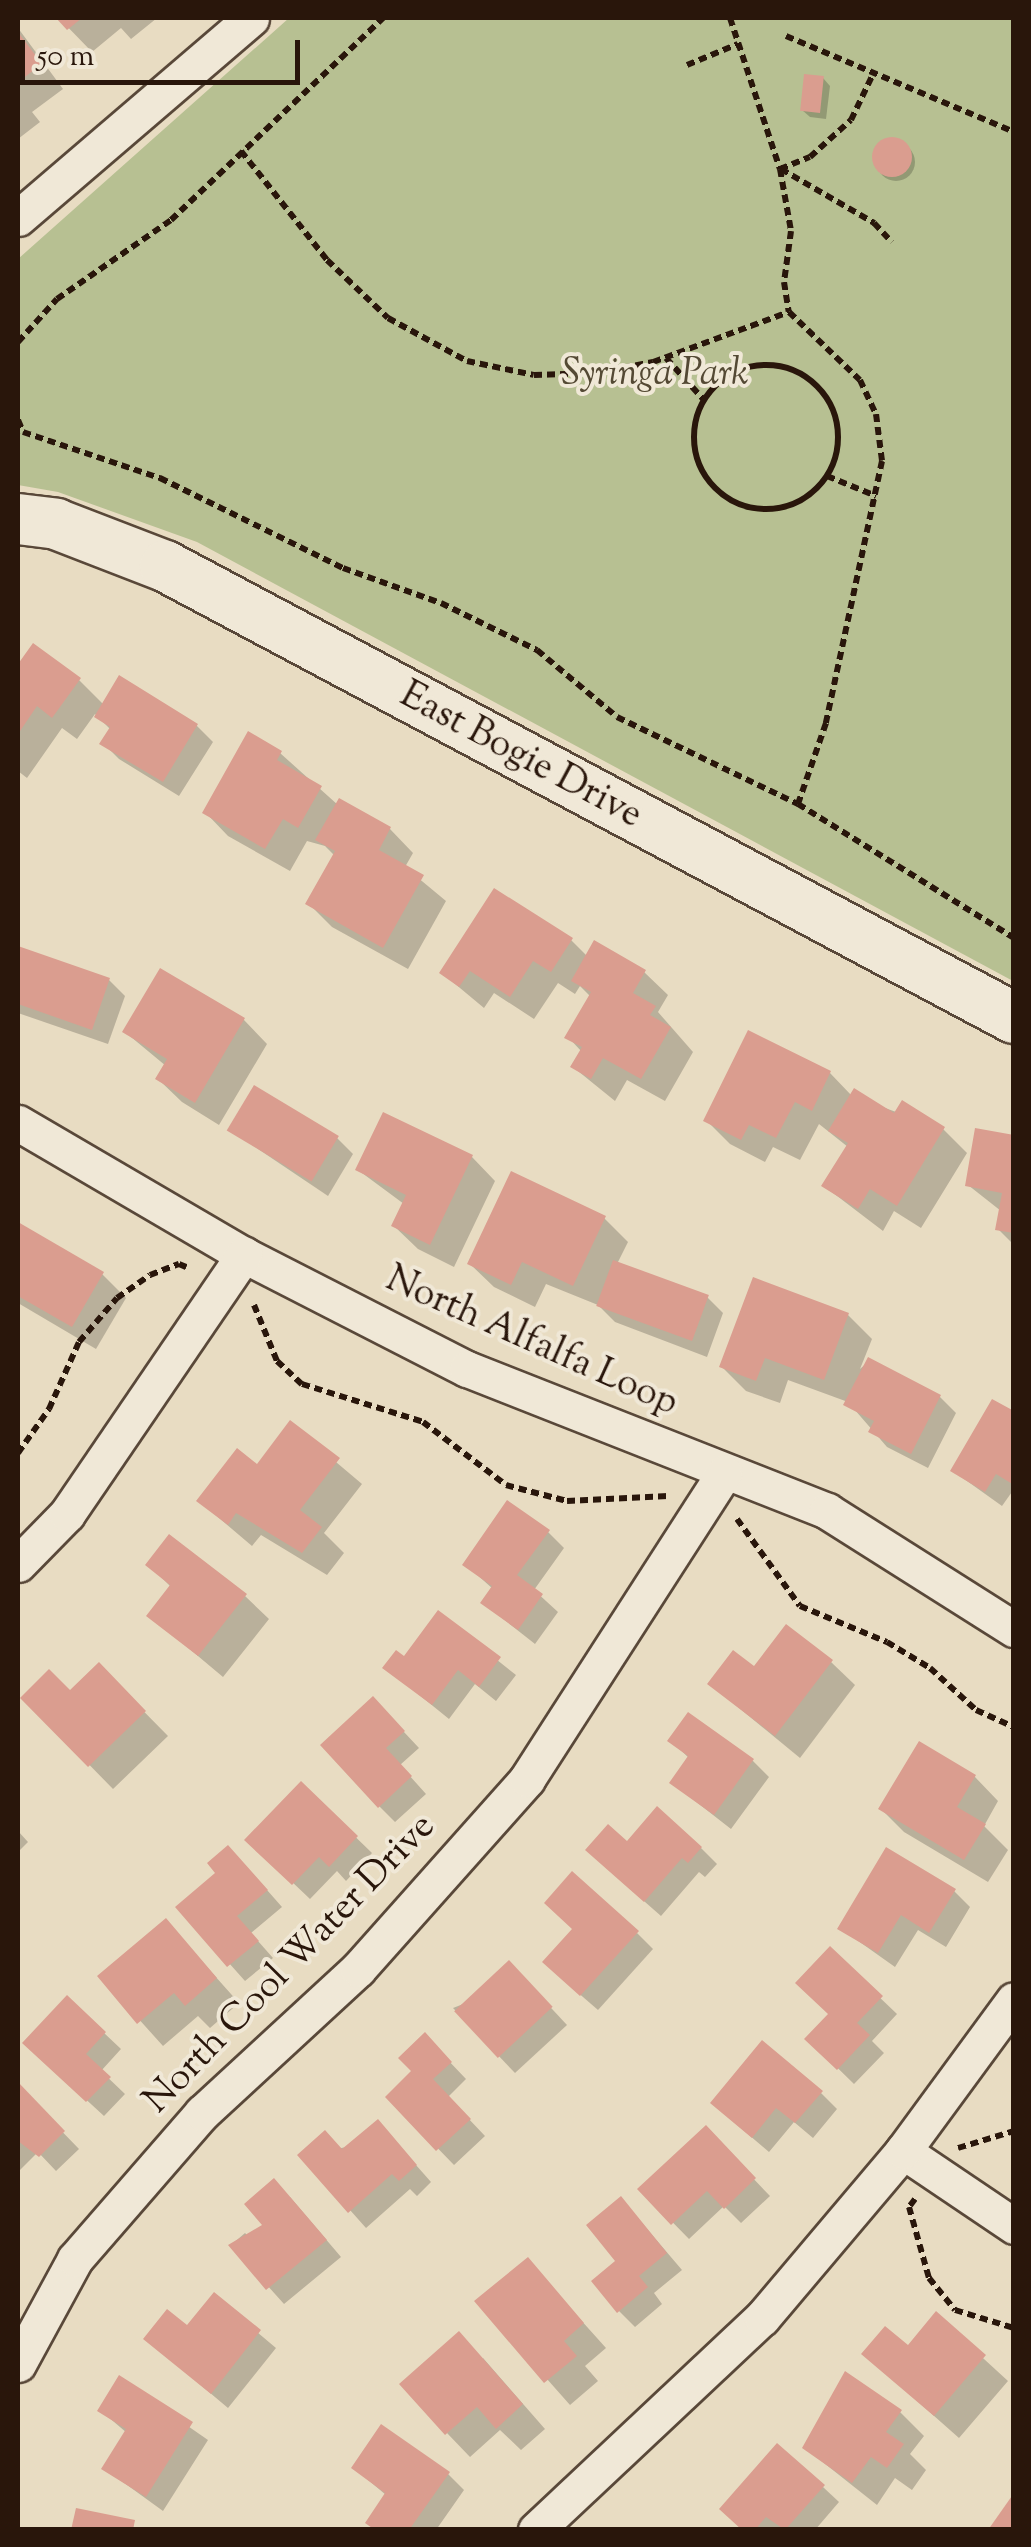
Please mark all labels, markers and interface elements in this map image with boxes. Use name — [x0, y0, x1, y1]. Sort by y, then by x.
scale bar — [25, 20, 305, 82]
text: 50 m — [37, 36, 94, 79]
park label: Syringa Park — [561, 353, 749, 399]
street label: East Bogie Drive — [391, 674, 649, 840]
street label: North Alfalfa Loop — [378, 1258, 684, 1428]
street label: North Cool Water Drive — [136, 1805, 446, 2125]

